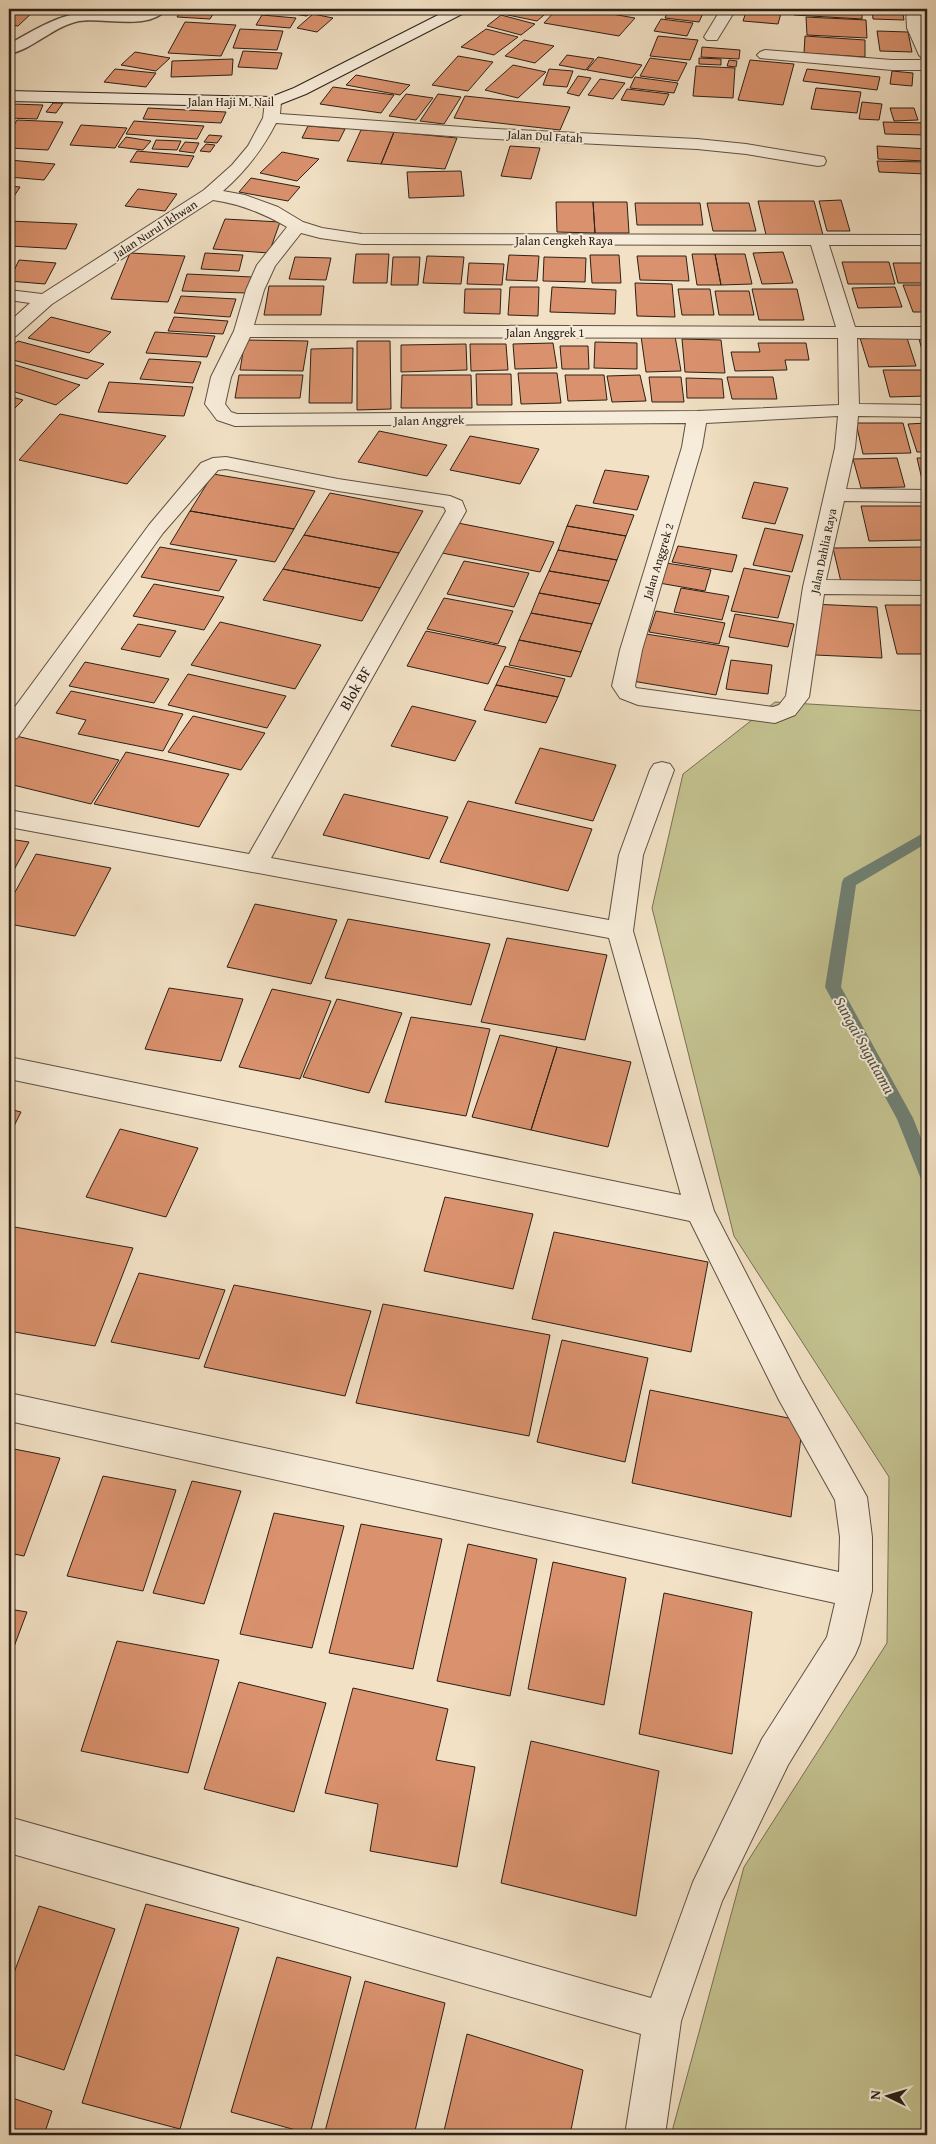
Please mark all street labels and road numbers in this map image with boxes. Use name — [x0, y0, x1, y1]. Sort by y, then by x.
street label: Jalan Haji M. Nail — [186, 93, 275, 110]
street label: Jalan Dul Fatah — [505, 125, 583, 146]
street label: Jalan Nurul Ikhwan — [108, 195, 200, 264]
street label: Jalan Cengkeh Raya — [513, 232, 613, 249]
street label: Jalan Anggrek 1 — [504, 324, 585, 341]
street label: Jalan Anggrek — [392, 411, 465, 429]
street label: Jalan Dahlia Raya — [805, 507, 840, 597]
street label: Jalan Anggrek 2 — [638, 521, 678, 603]
street label: Blok BF — [334, 662, 376, 714]

